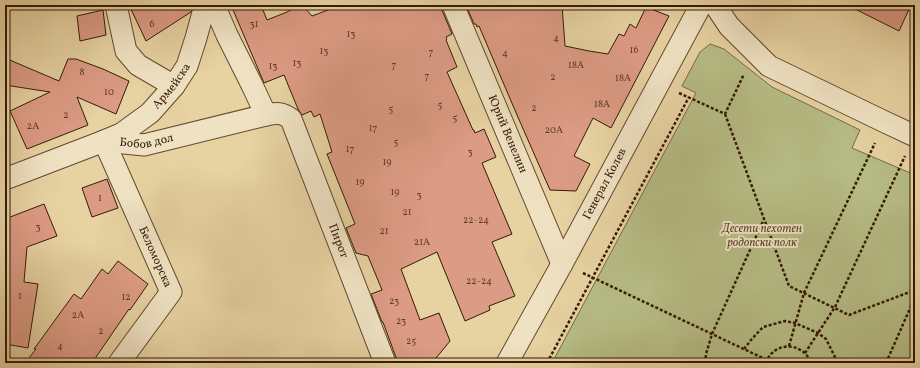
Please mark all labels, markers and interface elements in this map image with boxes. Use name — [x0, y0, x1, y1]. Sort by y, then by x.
house number: 6 — [149, 17, 155, 31]
house number: 31 — [249, 17, 259, 31]
house number: 13 — [346, 27, 356, 41]
house number: 4 — [553, 31, 559, 45]
house number: 16 — [630, 43, 638, 57]
house number: 13 — [319, 44, 329, 58]
house number: 7 — [429, 45, 434, 59]
house number: 4 — [502, 46, 508, 60]
house number: 13 — [292, 56, 302, 70]
house number: 7 — [392, 58, 397, 72]
house number: 18А — [568, 58, 584, 72]
house number: 13 — [268, 59, 278, 73]
street label: Армейска — [149, 60, 195, 113]
house number: 8 — [79, 65, 85, 79]
house number: 7 — [425, 69, 430, 83]
house number: 2 — [550, 70, 556, 84]
house number: 18А — [615, 71, 631, 85]
house number: 10 — [104, 85, 114, 99]
street label: Юрий Венелин — [484, 92, 531, 176]
house number: 18А — [594, 97, 610, 111]
house number: 5 — [438, 98, 443, 112]
house number: 2 — [531, 101, 537, 115]
house number: 5 — [389, 102, 394, 116]
house number: 2 — [63, 108, 69, 122]
house number: 5 — [453, 111, 458, 125]
house number: 2А — [27, 119, 39, 133]
house number: 17 — [369, 121, 378, 135]
house number: 20А — [545, 123, 563, 137]
street label: Бобов дол — [119, 130, 176, 153]
house number: 5 — [394, 135, 399, 149]
house number: 17 — [346, 142, 355, 156]
house number: 3 — [467, 145, 473, 159]
street label: Генерал Колев — [579, 146, 631, 223]
house number: 19 — [382, 155, 392, 169]
house number: 19 — [355, 175, 365, 189]
house number: 19 — [390, 185, 400, 199]
house number: 3 — [416, 188, 422, 202]
house number: 1 — [98, 191, 102, 205]
house number: 21 — [402, 205, 412, 219]
house number: 22-24 — [463, 213, 489, 227]
house number: 3 — [35, 220, 41, 234]
park label: Десети пехотен родопски полк — [721, 221, 802, 251]
street label: Пирот — [324, 222, 352, 260]
street label: Беломорска — [134, 224, 176, 290]
house number: 21 — [379, 224, 389, 238]
house number: 21А — [414, 235, 430, 249]
house number: 22-24 — [466, 274, 492, 288]
house number: 1 — [18, 289, 22, 303]
house number: 12 — [121, 290, 131, 304]
house number: 23 — [389, 294, 399, 308]
house number: 2А — [72, 308, 84, 322]
house number: 23 — [396, 314, 406, 328]
house number: 2 — [98, 324, 104, 338]
house number: 25 — [406, 334, 416, 348]
house number: 4 — [57, 339, 63, 353]

